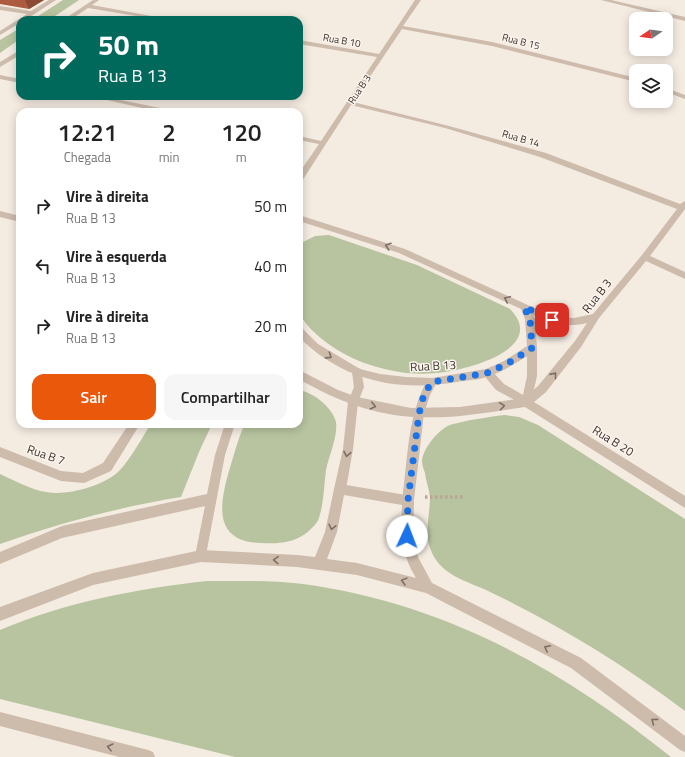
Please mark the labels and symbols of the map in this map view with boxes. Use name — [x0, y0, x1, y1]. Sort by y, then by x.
north arrow — [629, 12, 673, 56]
street label: Rua B 10 — [322, 30, 362, 51]
street label: Rua B 15 — [501, 30, 542, 53]
street label: Rua B 3 — [344, 72, 375, 107]
street label: Rua B 14 — [500, 126, 542, 151]
one-way arrow — [385, 242, 392, 251]
street label: Rua B 3 — [577, 274, 616, 317]
one-way arrow — [503, 296, 511, 304]
pin — [535, 303, 569, 337]
one-way arrow — [325, 351, 332, 359]
street label: Rua B 13 — [410, 355, 456, 376]
one-way arrow — [549, 372, 556, 379]
one-way arrow — [370, 402, 376, 410]
one-way arrow — [499, 402, 505, 411]
street label: Rua B 20 — [589, 420, 638, 461]
street label: Rua B 7 — [25, 439, 68, 470]
one-way arrow — [344, 451, 352, 457]
position arrow — [386, 515, 428, 557]
one-way arrow — [329, 524, 337, 530]
one-way arrow — [273, 555, 280, 564]
one-way arrow — [401, 578, 408, 586]
one-way arrow — [544, 645, 551, 653]
one-way arrow — [651, 719, 658, 726]
one-way arrow — [107, 744, 113, 752]

